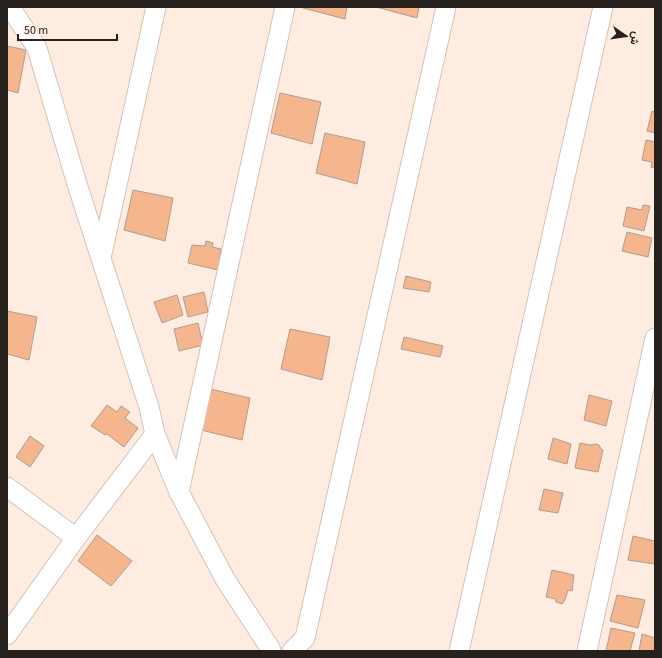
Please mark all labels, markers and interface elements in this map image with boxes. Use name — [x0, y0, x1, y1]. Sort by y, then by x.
scale bar — [18, 16, 117, 42]
north arrow — [606, 16, 646, 56]
text: 50 m — [24, 22, 48, 39]
text: ش — [626, 30, 644, 46]

